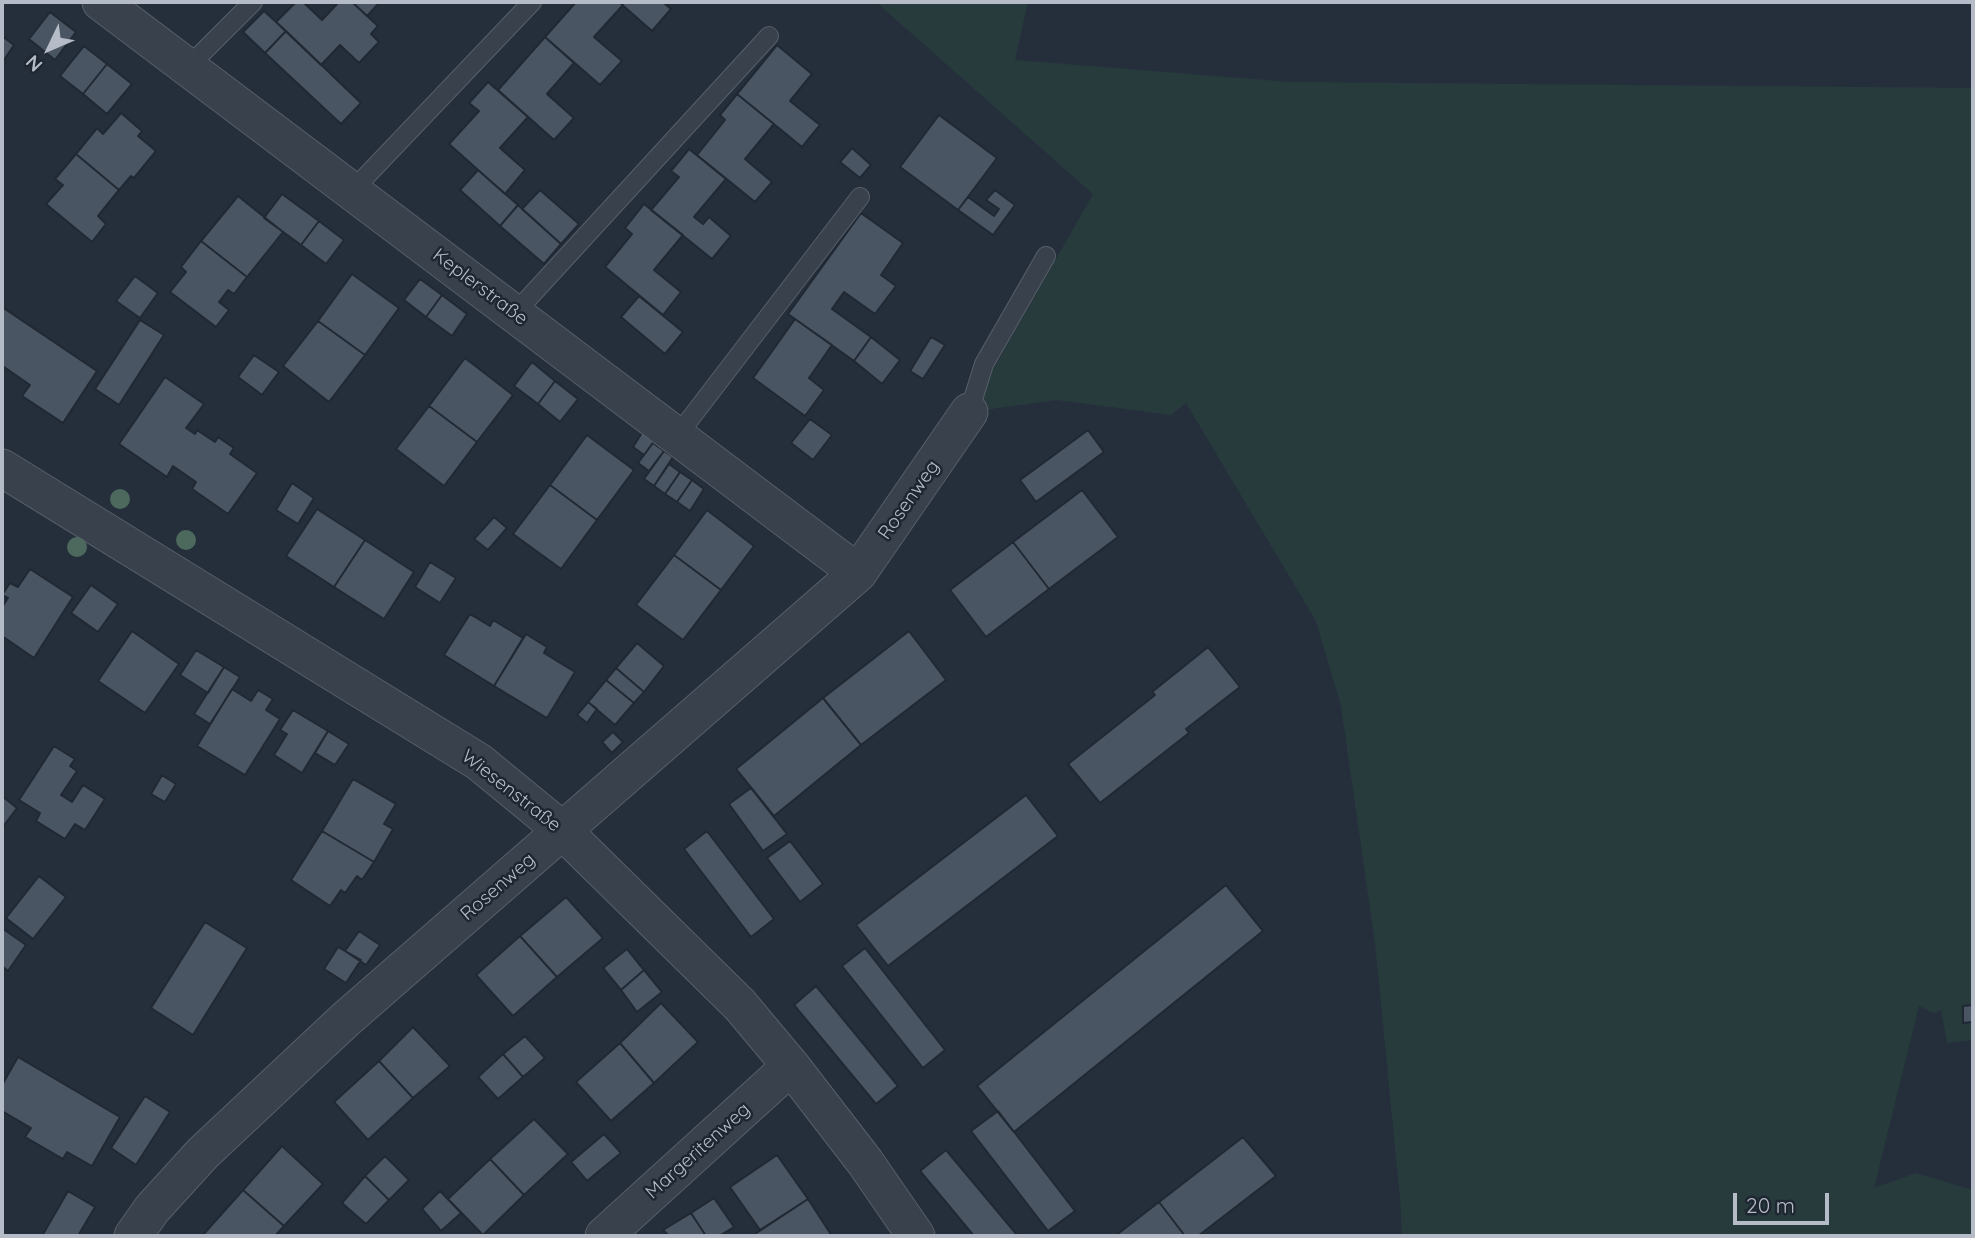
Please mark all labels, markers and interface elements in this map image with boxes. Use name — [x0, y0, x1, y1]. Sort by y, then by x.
north arrow — [14, 14, 84, 84]
text: N — [20, 50, 47, 77]
street label: Keplerstraße — [428, 244, 532, 330]
street label: Rosenweg — [873, 456, 945, 544]
street label: Wiesenstraße — [457, 745, 565, 837]
street label: Rosenweg — [456, 848, 540, 926]
street label: Margeritenweg — [641, 1098, 755, 1204]
scale bar — [1737, 1178, 1833, 1222]
text: 20 m — [1746, 1192, 1795, 1218]

